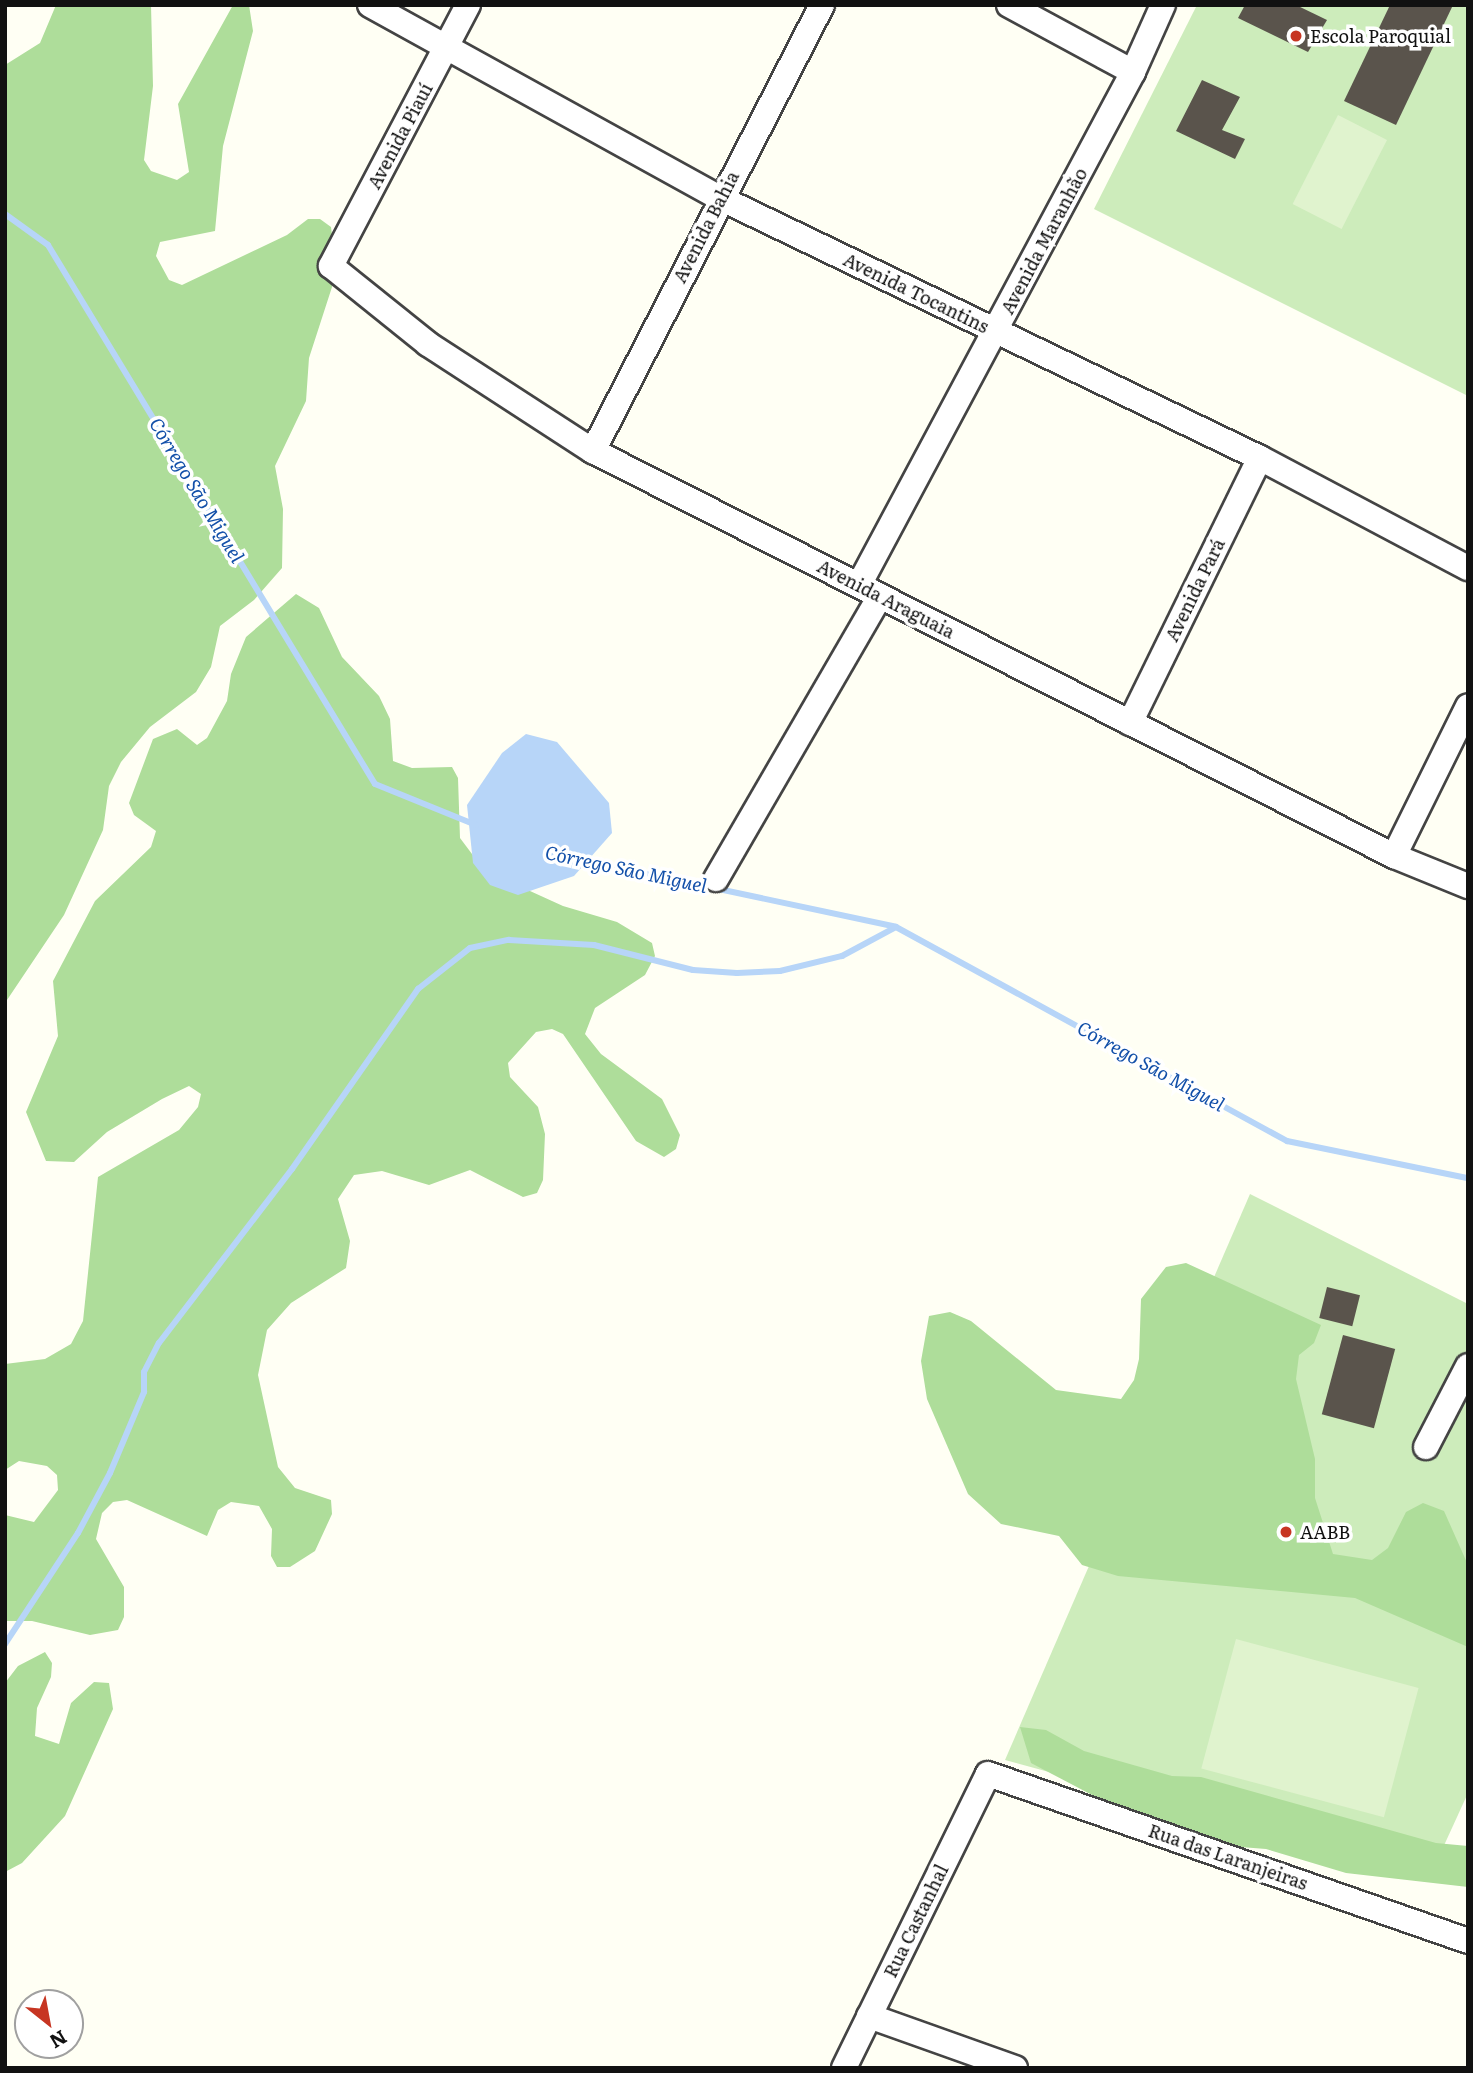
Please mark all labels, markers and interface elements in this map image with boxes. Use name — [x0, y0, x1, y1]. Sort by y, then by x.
place label: Escola Paroquial — [1310, 25, 1451, 47]
marker: Escola Paroquial — [1288, 28, 1304, 44]
street label: Avenida Piauí — [363, 79, 437, 193]
street label: Avenida Maranhão — [996, 164, 1092, 318]
street label: Avenida Bahia — [669, 168, 743, 286]
street label: Avenida Tocantins — [840, 248, 992, 338]
water label: Córrego São Miguel — [145, 414, 249, 566]
street label: Avenida Pará — [1161, 535, 1229, 645]
street label: Avenida Araguaia — [814, 555, 958, 643]
water label: Córrego São Miguel — [543, 841, 709, 897]
water label: Córrego São Miguel — [1073, 1016, 1229, 1116]
place label: AABB — [1300, 1521, 1350, 1543]
marker: AABB — [1278, 1524, 1294, 1540]
street label: Rua das Laranjeiras — [1146, 1820, 1310, 1894]
street label: Rua Castanhal — [879, 1861, 953, 1981]
north arrow — [14, 1989, 84, 2059]
text: N — [45, 2024, 73, 2056]

